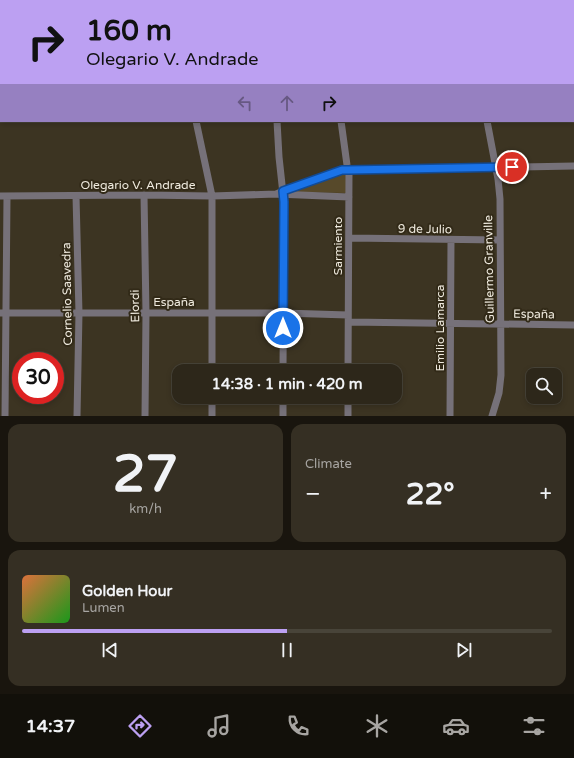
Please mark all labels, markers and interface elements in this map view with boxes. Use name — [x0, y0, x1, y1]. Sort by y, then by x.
text: 160 m — [86, 14, 172, 48]
icon: right — [20, 16, 72, 68]
text: Olegario V. Andrade — [86, 48, 258, 70]
icon: left — [234, 92, 256, 114]
icon: ahead — [276, 92, 298, 114]
icon: right — [318, 92, 340, 114]
pin — [495, 150, 529, 184]
icon: arrive — [501, 156, 523, 178]
street label: Olegario V. Andrade — [81, 178, 196, 192]
street label: Guillermo Granville — [481, 215, 497, 323]
street label: Sarmiento — [331, 217, 345, 275]
street label: 9 de Julio — [398, 222, 452, 236]
street label: Cornelio Saavedra — [59, 242, 75, 346]
street label: Emilio Lamarca — [433, 285, 447, 371]
street label: Elordi — [128, 289, 142, 323]
street label: España — [153, 295, 195, 309]
position arrow — [262, 307, 304, 349]
street label: España — [513, 307, 555, 321]
speed limit sign: 30 — [12, 352, 64, 404]
map controls — [526, 368, 562, 404]
button: search — [526, 368, 562, 404]
text: 14:38 · 1 min · 420 m — [212, 375, 362, 393]
text: 27 — [113, 443, 178, 506]
text: Climate — [305, 456, 352, 472]
text: 22° — [406, 476, 455, 513]
text: − — [305, 481, 321, 507]
text: + — [540, 481, 552, 507]
text: km/h — [129, 501, 162, 517]
text: Golden Hour — [82, 582, 172, 600]
text: Lumen — [82, 600, 125, 616]
icon: previous — [99, 639, 121, 661]
icon: pause — [276, 639, 298, 661]
icon: next — [453, 639, 475, 661]
icon: directions — [126, 712, 154, 740]
icon: music — [205, 712, 233, 740]
icon: phone — [284, 712, 312, 740]
icon: climate — [363, 712, 391, 740]
icon: car — [442, 712, 470, 740]
icon: filters — [520, 712, 548, 740]
text: 14:37 — [25, 715, 75, 737]

